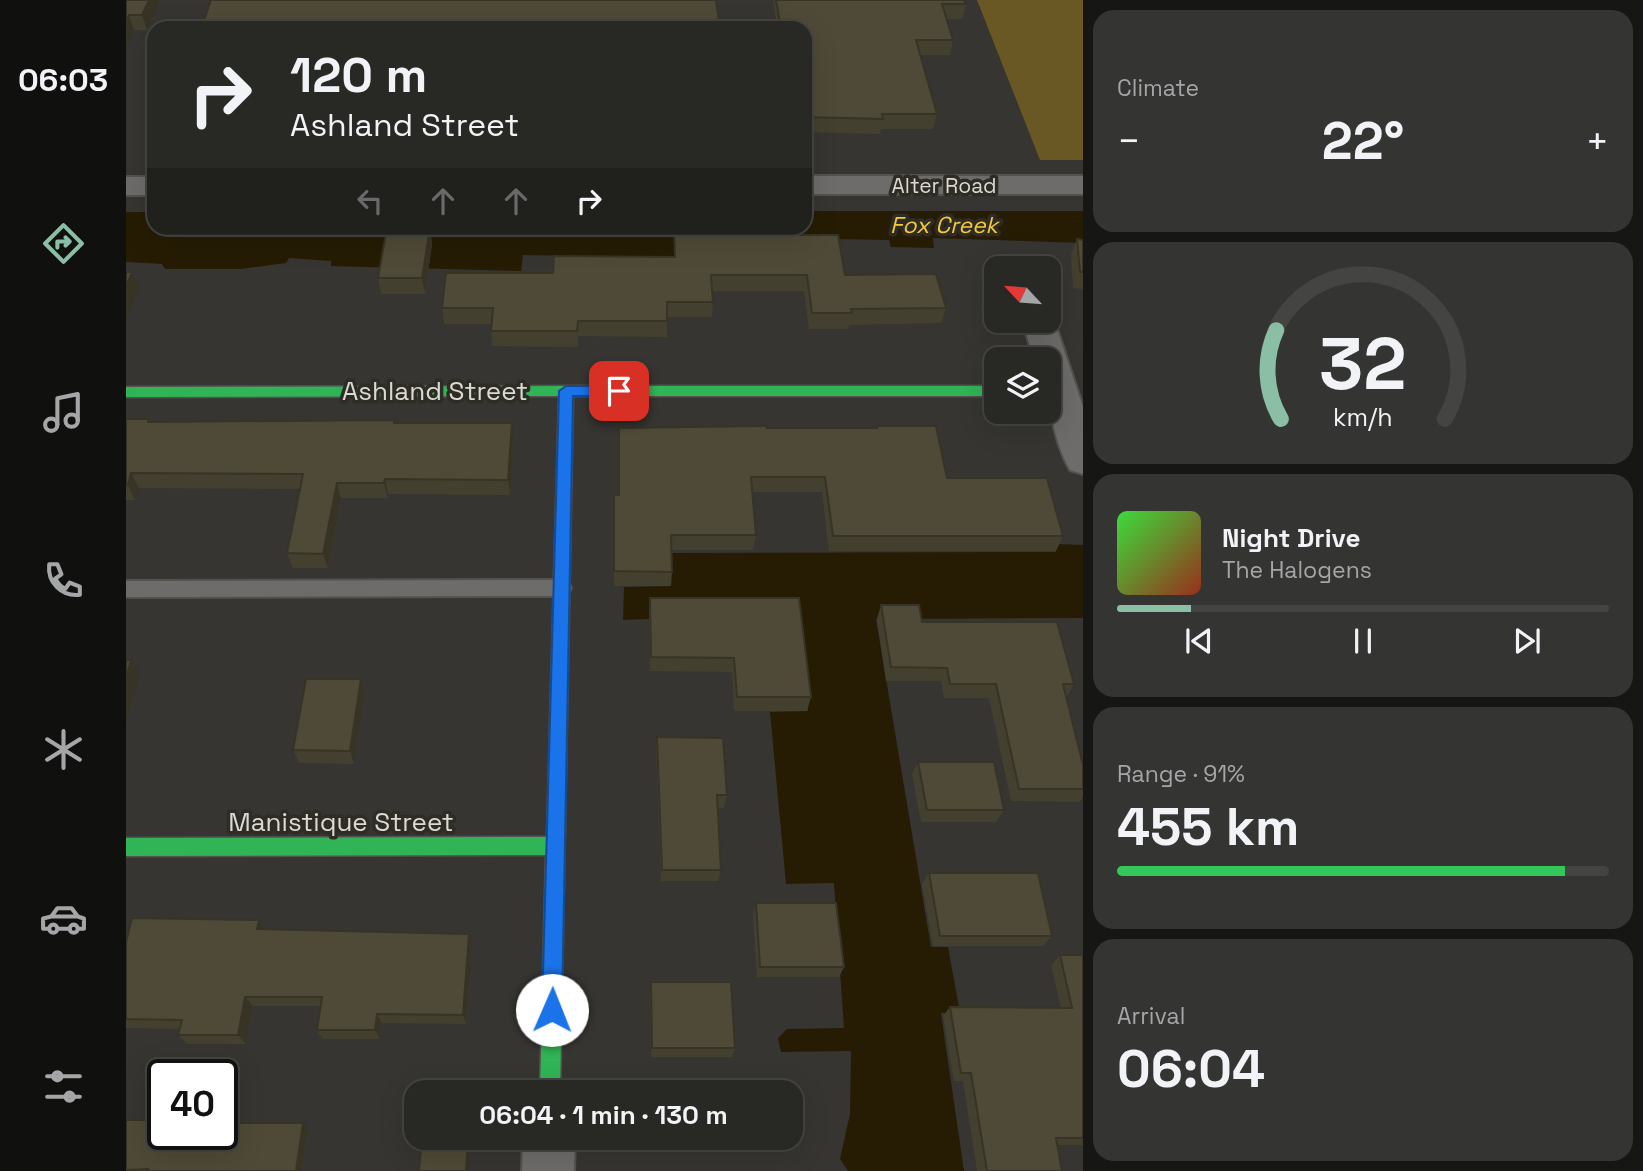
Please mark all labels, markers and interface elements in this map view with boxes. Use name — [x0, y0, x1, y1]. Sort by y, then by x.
text: 120 m — [290, 44, 427, 106]
icon: right — [175, 49, 266, 140]
text: 06:03 — [18, 60, 108, 100]
text: Climate — [1117, 73, 1199, 103]
text: Ashland Street — [290, 105, 519, 145]
text: 22° — [1322, 108, 1404, 174]
text: − — [1117, 117, 1141, 165]
text: + — [1585, 117, 1609, 165]
street label: Alter Road — [892, 172, 996, 199]
icon: left — [351, 182, 389, 220]
icon: ahead — [424, 182, 462, 220]
icon: ahead — [497, 182, 535, 220]
icon: right — [570, 182, 608, 220]
water label: Fox Creek — [890, 210, 1001, 240]
icon: directions — [39, 219, 88, 268]
north arrow — [984, 256, 1060, 332]
map controls — [984, 256, 1061, 424]
text: 32 — [1319, 318, 1407, 411]
button: layers — [984, 347, 1061, 424]
pin — [589, 361, 649, 421]
icon: arrive — [600, 372, 638, 410]
street label: Ashland Street — [342, 374, 528, 408]
icon: music — [39, 388, 88, 437]
text: km/h — [1333, 401, 1393, 433]
text: Night Drive — [1222, 521, 1360, 555]
text: The Halogens — [1222, 555, 1372, 585]
icon: phone — [39, 556, 88, 605]
icon: previous — [1180, 622, 1218, 660]
icon: pause — [1344, 622, 1382, 660]
icon: next — [1508, 622, 1546, 660]
icon: climate — [39, 725, 88, 774]
text: Range · 91% — [1117, 759, 1245, 789]
text: 455 km — [1117, 794, 1299, 860]
street label: Manistique Street — [228, 805, 454, 839]
icon: car — [39, 894, 88, 943]
position arrow — [515, 973, 589, 1047]
text: Arrival — [1117, 1001, 1185, 1031]
text: 06:04 — [1117, 1036, 1265, 1102]
speed limit sign: 40 — [147, 1059, 238, 1150]
icon: filters — [39, 1062, 88, 1111]
text: 06:04 · 1 min · 130 m — [479, 1098, 728, 1132]

